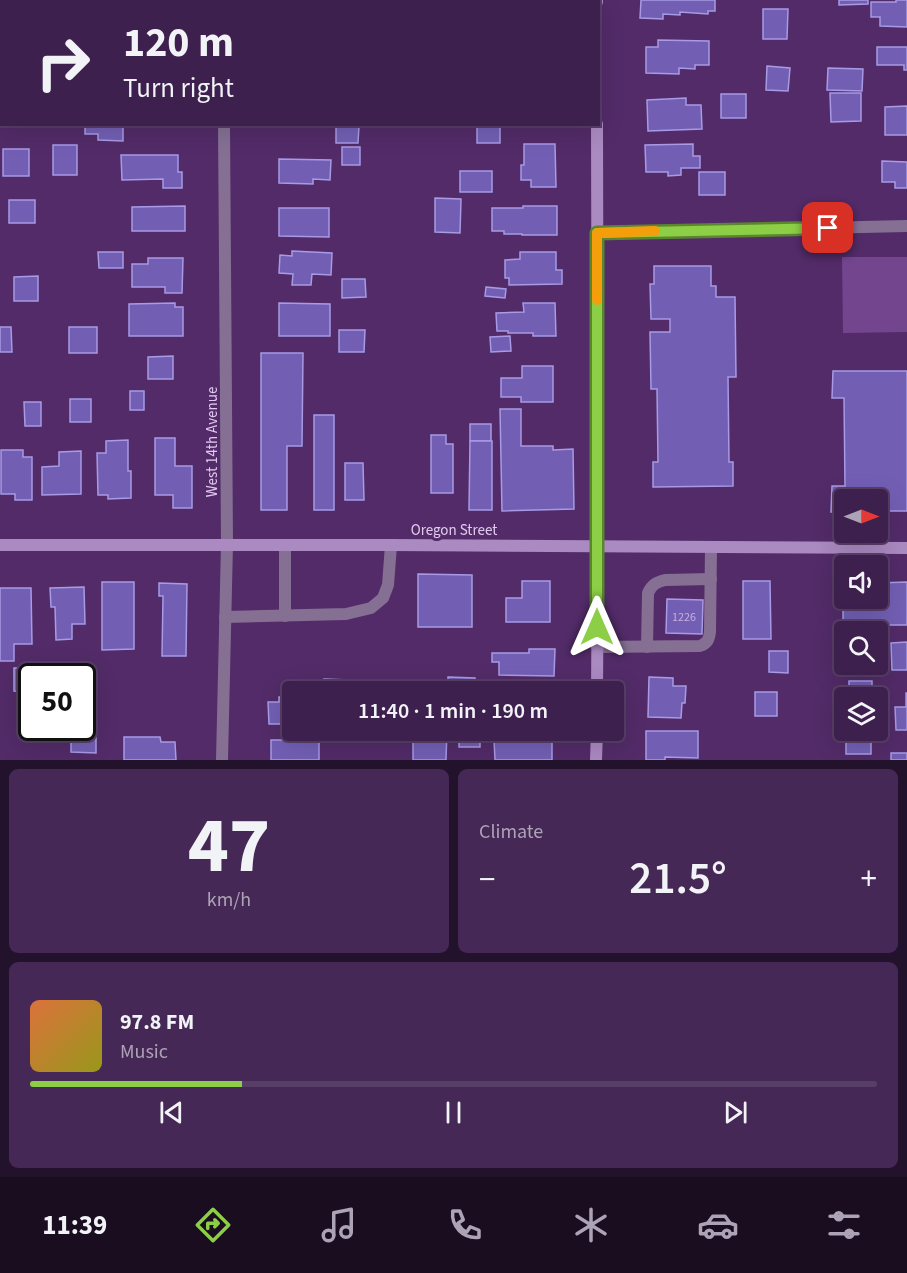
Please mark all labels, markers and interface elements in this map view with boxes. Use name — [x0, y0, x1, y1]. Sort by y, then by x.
text: 120 m — [123, 13, 234, 73]
icon: right — [24, 24, 102, 102]
text: Turn right — [123, 69, 234, 108]
pin — [802, 202, 853, 253]
icon: arrive — [811, 211, 844, 244]
street label: West 14th Avenue — [202, 387, 223, 497]
north arrow — [834, 489, 888, 543]
map controls — [834, 489, 888, 741]
street label: Oregon Street — [411, 520, 497, 541]
button: sound — [834, 555, 888, 609]
position arrow — [565, 595, 629, 659]
house number: 1226 — [672, 609, 696, 626]
button: search — [834, 621, 888, 675]
speed limit sign: 50 — [18, 663, 96, 741]
button: layers — [834, 687, 888, 741]
text: 11:40 · 1 min · 190 m — [358, 695, 548, 727]
text: 47 — [188, 791, 270, 902]
text: Climate — [479, 818, 543, 846]
text: 21.5° — [629, 847, 727, 911]
text: − — [479, 856, 495, 903]
text: + — [861, 856, 877, 903]
text: km/h — [207, 886, 251, 914]
text: 97.8 FM — [120, 1006, 194, 1038]
text: Music — [120, 1038, 168, 1066]
icon: previous — [155, 1096, 188, 1129]
icon: pause — [437, 1096, 470, 1129]
icon: next — [719, 1096, 752, 1129]
icon: directions — [192, 1204, 234, 1246]
icon: music — [318, 1204, 360, 1246]
icon: phone — [444, 1204, 486, 1246]
icon: climate — [570, 1204, 612, 1246]
icon: car — [697, 1204, 739, 1246]
icon: filters — [823, 1204, 865, 1246]
text: 11:39 — [42, 1206, 107, 1245]

